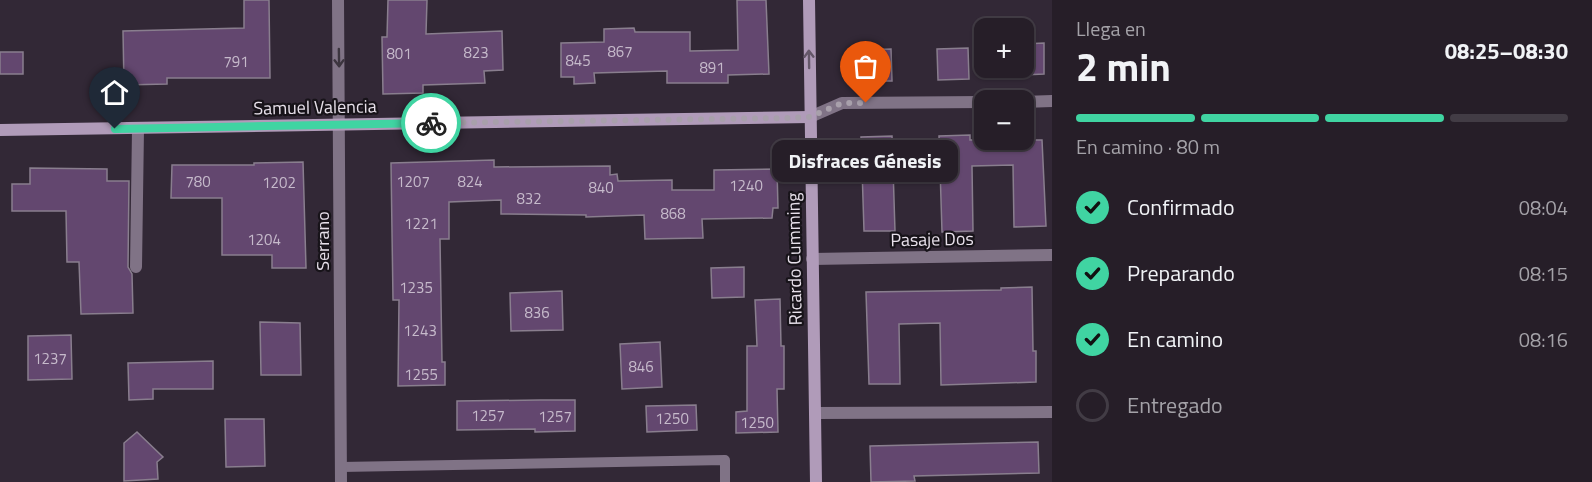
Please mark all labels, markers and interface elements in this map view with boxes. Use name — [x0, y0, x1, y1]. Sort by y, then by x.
text: Llega en — [1076, 13, 1146, 44]
map controls — [974, 18, 1034, 150]
button: + — [974, 18, 1034, 78]
text: 08:25–08:30 — [1445, 34, 1568, 68]
text: 2 min — [1076, 37, 1171, 96]
house number: 867 — [607, 40, 633, 63]
house number: 823 — [463, 41, 489, 64]
pin — [840, 41, 891, 103]
house number: 801 — [386, 42, 412, 65]
one-way arrow — [333, 48, 345, 68]
house number: 845 — [565, 49, 591, 72]
one-way arrow — [803, 49, 815, 69]
house number: 791 — [223, 50, 249, 73]
icon: bag — [849, 50, 882, 83]
house number: 891 — [699, 56, 725, 79]
pin — [89, 67, 140, 129]
icon: home — [98, 76, 131, 109]
button: − — [974, 90, 1034, 150]
street label: Samuel Valencia — [253, 92, 377, 122]
courier — [401, 93, 461, 153]
icon: bike — [415, 107, 448, 140]
text: En camino · 80 m — [1076, 131, 1220, 162]
callout: Disfraces Génesis — [773, 139, 959, 181]
text: Disfraces Génesis — [789, 145, 941, 176]
house number: 780 — [185, 170, 211, 193]
house number: 1207 — [396, 170, 430, 193]
house number: 824 — [457, 170, 483, 193]
house number: 1202 — [262, 171, 296, 194]
house number: 1240 — [729, 174, 763, 197]
house number: 840 — [588, 176, 614, 199]
house number: 832 — [516, 187, 542, 210]
text: Confirmado — [1127, 190, 1235, 224]
icon: check — [1076, 191, 1109, 224]
street label: Ricardo Cumming — [779, 192, 809, 326]
text: 08:04 — [1519, 192, 1568, 223]
house number: 868 — [660, 202, 686, 225]
street label: Serrano — [309, 211, 336, 271]
house number: 1221 — [404, 212, 438, 235]
street label: Pasaje Dos — [890, 225, 974, 253]
house number: 1204 — [247, 228, 281, 251]
text: Preparando — [1127, 256, 1235, 290]
icon: check — [1076, 257, 1109, 290]
text: 08:15 — [1519, 258, 1568, 289]
house number: 1235 — [399, 276, 433, 299]
house number: 836 — [524, 301, 550, 324]
house number: 1243 — [403, 319, 437, 342]
text: En camino — [1127, 322, 1223, 356]
icon: check — [1076, 323, 1109, 356]
text: 08:16 — [1519, 324, 1568, 355]
house number: 1237 — [33, 347, 67, 370]
house number: 846 — [628, 355, 654, 378]
house number: 1255 — [404, 363, 438, 386]
text: Entregado — [1127, 388, 1223, 422]
house number: 1257 — [471, 404, 505, 427]
house number: 1257 — [538, 405, 572, 428]
house number: 1250 — [655, 407, 689, 430]
house number: 1250 — [740, 411, 774, 434]

